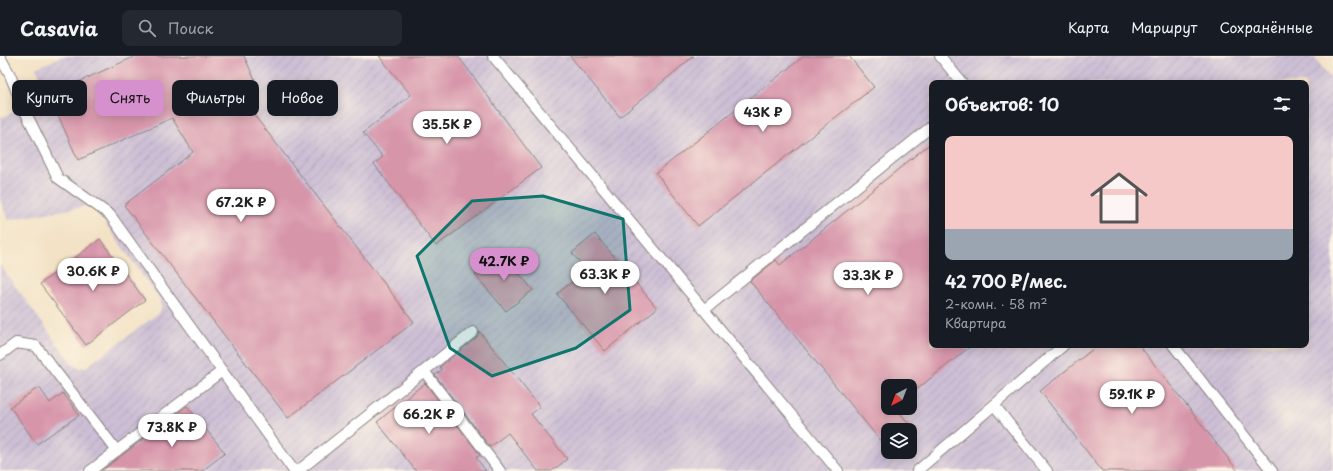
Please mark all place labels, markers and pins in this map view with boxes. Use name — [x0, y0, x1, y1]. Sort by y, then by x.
pin: 43K ₽ — [735, 99, 791, 133]
pin: 35.5K ₽ — [410, 111, 484, 145]
pin: 67.2K ₽ — [204, 189, 278, 223]
pin: 42.7K ₽ — [467, 248, 541, 282]
pin: 30.6K ₽ — [56, 258, 130, 292]
pin: 63.3K ₽ — [568, 261, 642, 295]
pin: 33.3K ₽ — [831, 262, 905, 296]
pin: 59.1K ₽ — [1095, 381, 1169, 415]
pin: 66.2K ₽ — [392, 401, 466, 435]
pin: 73.8K ₽ — [135, 414, 209, 448]

